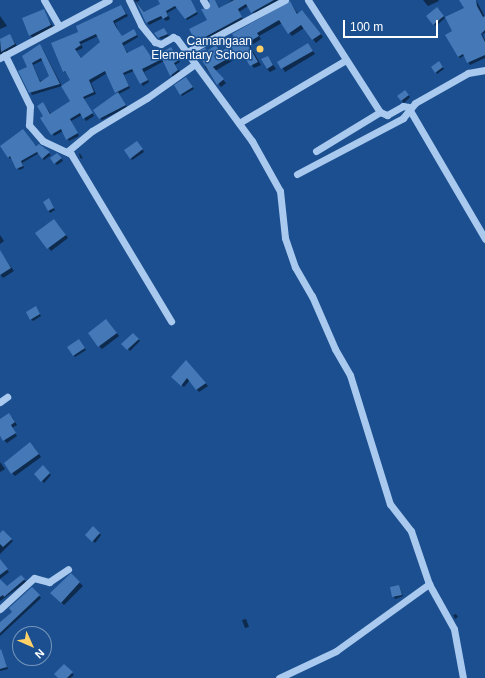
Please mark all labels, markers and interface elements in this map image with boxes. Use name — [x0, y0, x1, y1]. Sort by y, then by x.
scale bar — [345, 12, 440, 38]
text: 100 m — [350, 20, 383, 34]
place label: Camangaan Elementary School — [151, 35, 252, 63]
marker: Camangaan Elementary School — [255, 44, 265, 54]
north arrow — [12, 626, 52, 666]
text: N — [33, 647, 47, 661]

